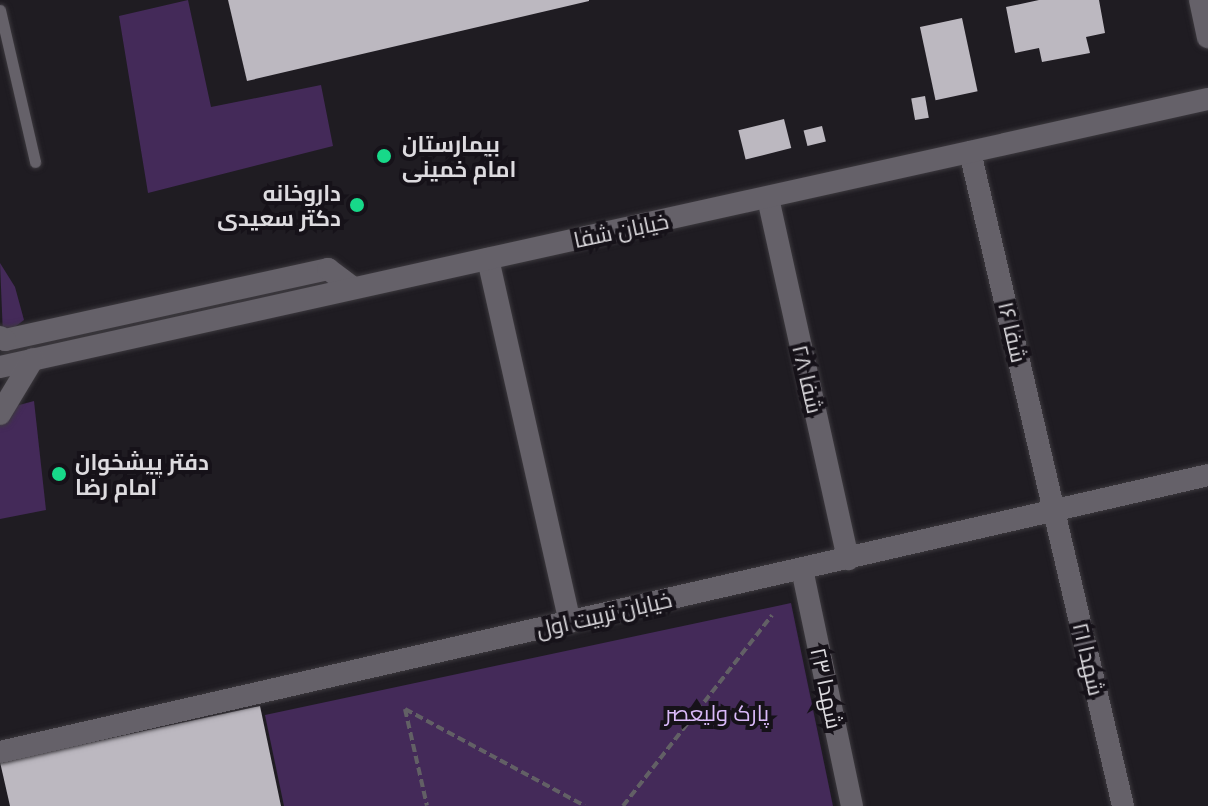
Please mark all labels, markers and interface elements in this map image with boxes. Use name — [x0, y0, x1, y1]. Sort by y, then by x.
place label: بیمارستان امام خمینی — [402, 130, 516, 182]
marker: بیمارستان امام خمینی — [373, 145, 395, 167]
place label: داروخانه دکتر سعیدی — [217, 179, 341, 230]
marker: داروخانه دکتر سعیدی — [348, 196, 366, 214]
street label: خیابان شفا — [571, 207, 671, 253]
street label: شفا ۱۶ — [993, 299, 1033, 365]
street label: شفا ۲۸ — [787, 342, 829, 416]
place label: دفتر پیشخوان امام رضا — [75, 448, 209, 500]
marker: دفتر پیشخوان امام رضا — [50, 465, 68, 483]
street label: خیابان تربیت اول — [534, 586, 674, 642]
street label: شهدا ۲۱ — [1068, 620, 1110, 698]
street label: شهدا ۲۳ — [806, 645, 848, 731]
park label: پارک ولیعصر — [665, 700, 769, 726]

